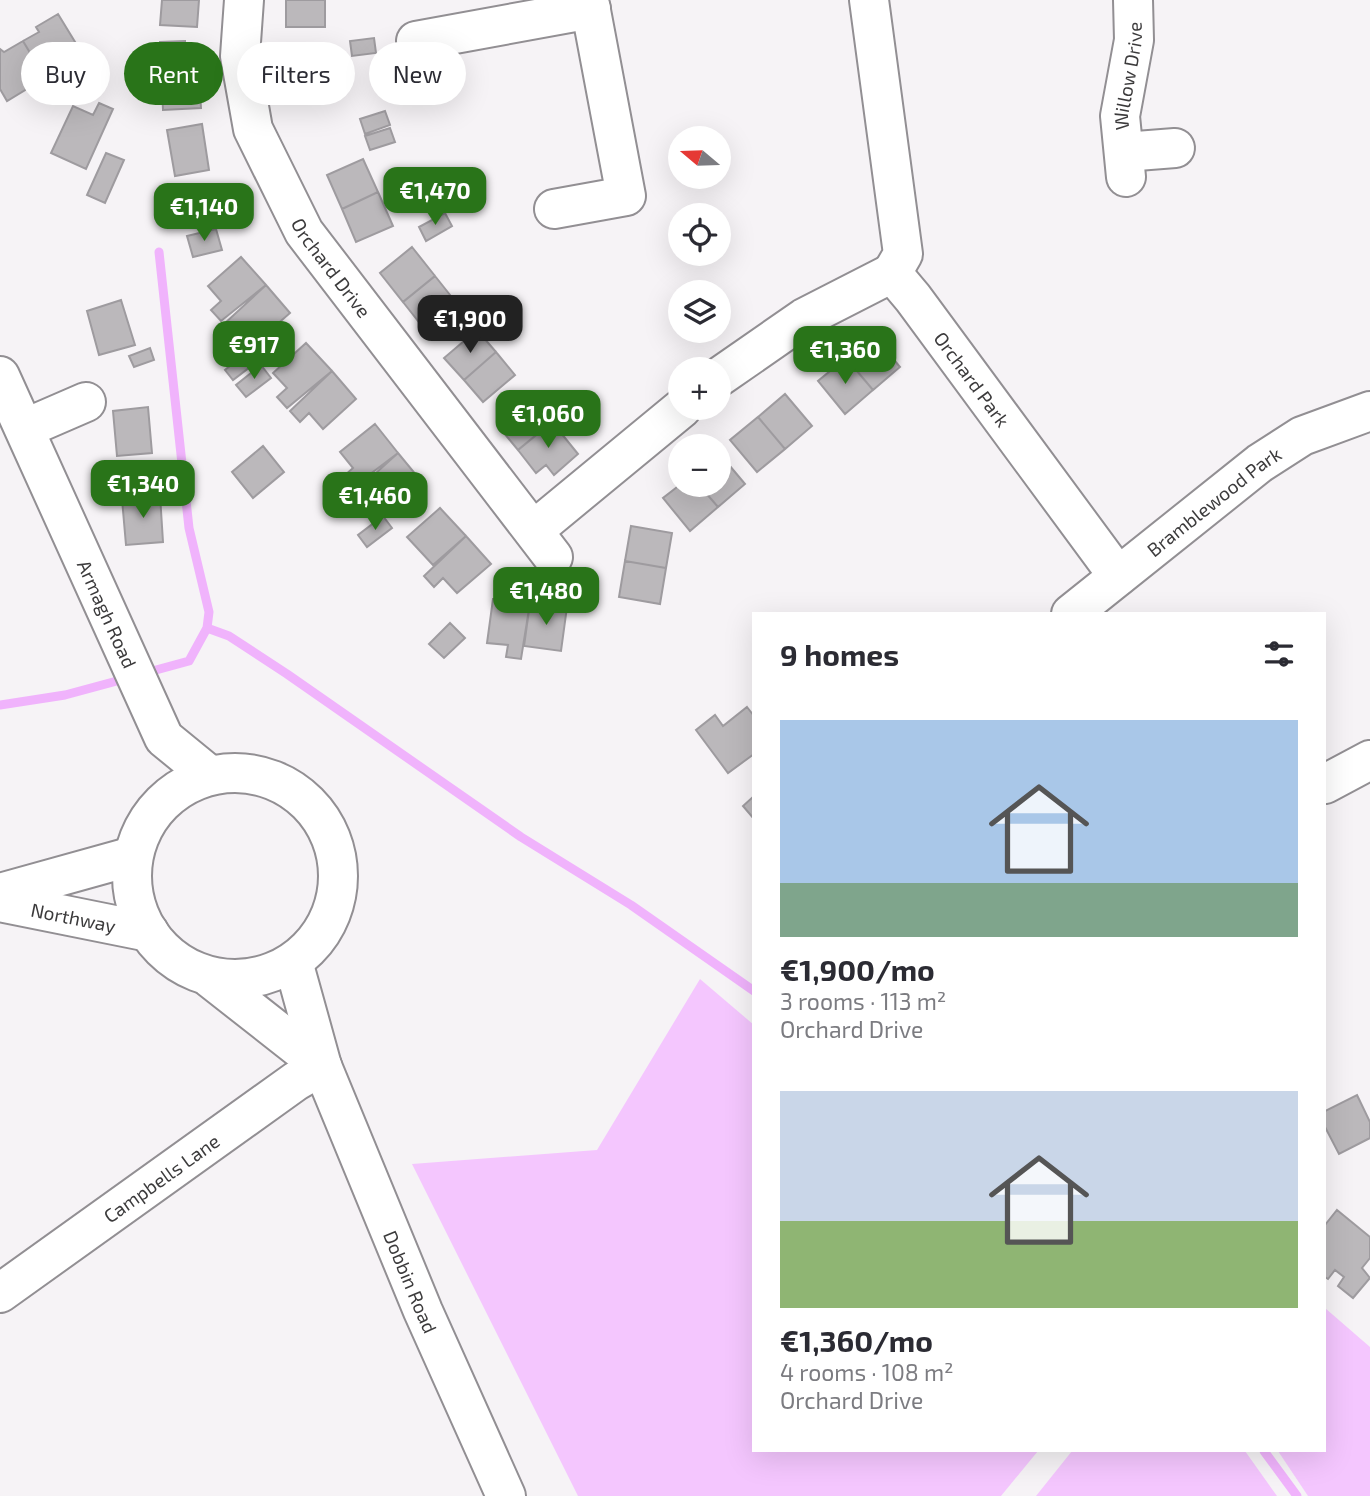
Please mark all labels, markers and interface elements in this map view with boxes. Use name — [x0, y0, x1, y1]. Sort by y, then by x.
street label: Willow Drive — [1108, 22, 1146, 131]
chip: Buy — [21, 42, 110, 105]
chip: Rent — [124, 42, 223, 105]
chip: Filters — [237, 42, 355, 105]
chip: New — [369, 42, 466, 105]
north arrow — [668, 126, 732, 189]
map controls — [668, 126, 731, 497]
pin: €1,470 — [378, 168, 492, 227]
text: €1,470 — [399, 176, 471, 204]
pin: €1,140 — [147, 184, 261, 243]
text: €1,140 — [170, 192, 238, 220]
button: locate — [668, 203, 731, 266]
street label: Orchard Drive — [287, 214, 376, 322]
button: layers — [668, 280, 731, 343]
pin: €1,900 — [413, 296, 527, 355]
text: €1,900 — [434, 304, 506, 332]
pin: €917 — [213, 322, 295, 381]
pin: €1,360 — [788, 326, 902, 386]
street label: Orchard Park — [930, 327, 1015, 431]
text: €917 — [229, 330, 279, 358]
text: €1,360 — [809, 335, 881, 363]
button: + — [668, 357, 731, 420]
pin: €1,060 — [491, 391, 605, 450]
text: €1,060 — [512, 399, 584, 427]
button: − — [668, 434, 731, 497]
street label: Bramblewood Park — [1142, 441, 1285, 561]
pin: €1,340 — [86, 461, 200, 520]
text: €1,340 — [107, 469, 179, 497]
pin: €1,460 — [318, 472, 432, 532]
text: €1,460 — [339, 481, 411, 509]
street label: Armagh Road — [73, 556, 142, 671]
pin: €1,480 — [489, 568, 603, 627]
text: €1,480 — [509, 576, 583, 604]
icon: filters — [1260, 635, 1298, 673]
text: 9 homes — [780, 636, 899, 672]
icon: home — [976, 766, 1102, 892]
street label: Northway — [29, 897, 118, 937]
text: €1,900/mo — [780, 951, 935, 987]
text: 3 rooms · 113 m² — [780, 987, 946, 1015]
text: Orchard Drive — [780, 1015, 923, 1043]
street label: Campbells Lane — [99, 1129, 223, 1227]
icon: home — [976, 1137, 1102, 1263]
street label: Dobbin Road — [379, 1227, 443, 1336]
text: €1,360/mo — [780, 1322, 933, 1358]
text: 4 rooms · 108 m² — [780, 1358, 954, 1386]
text: Orchard Drive — [780, 1386, 923, 1414]

